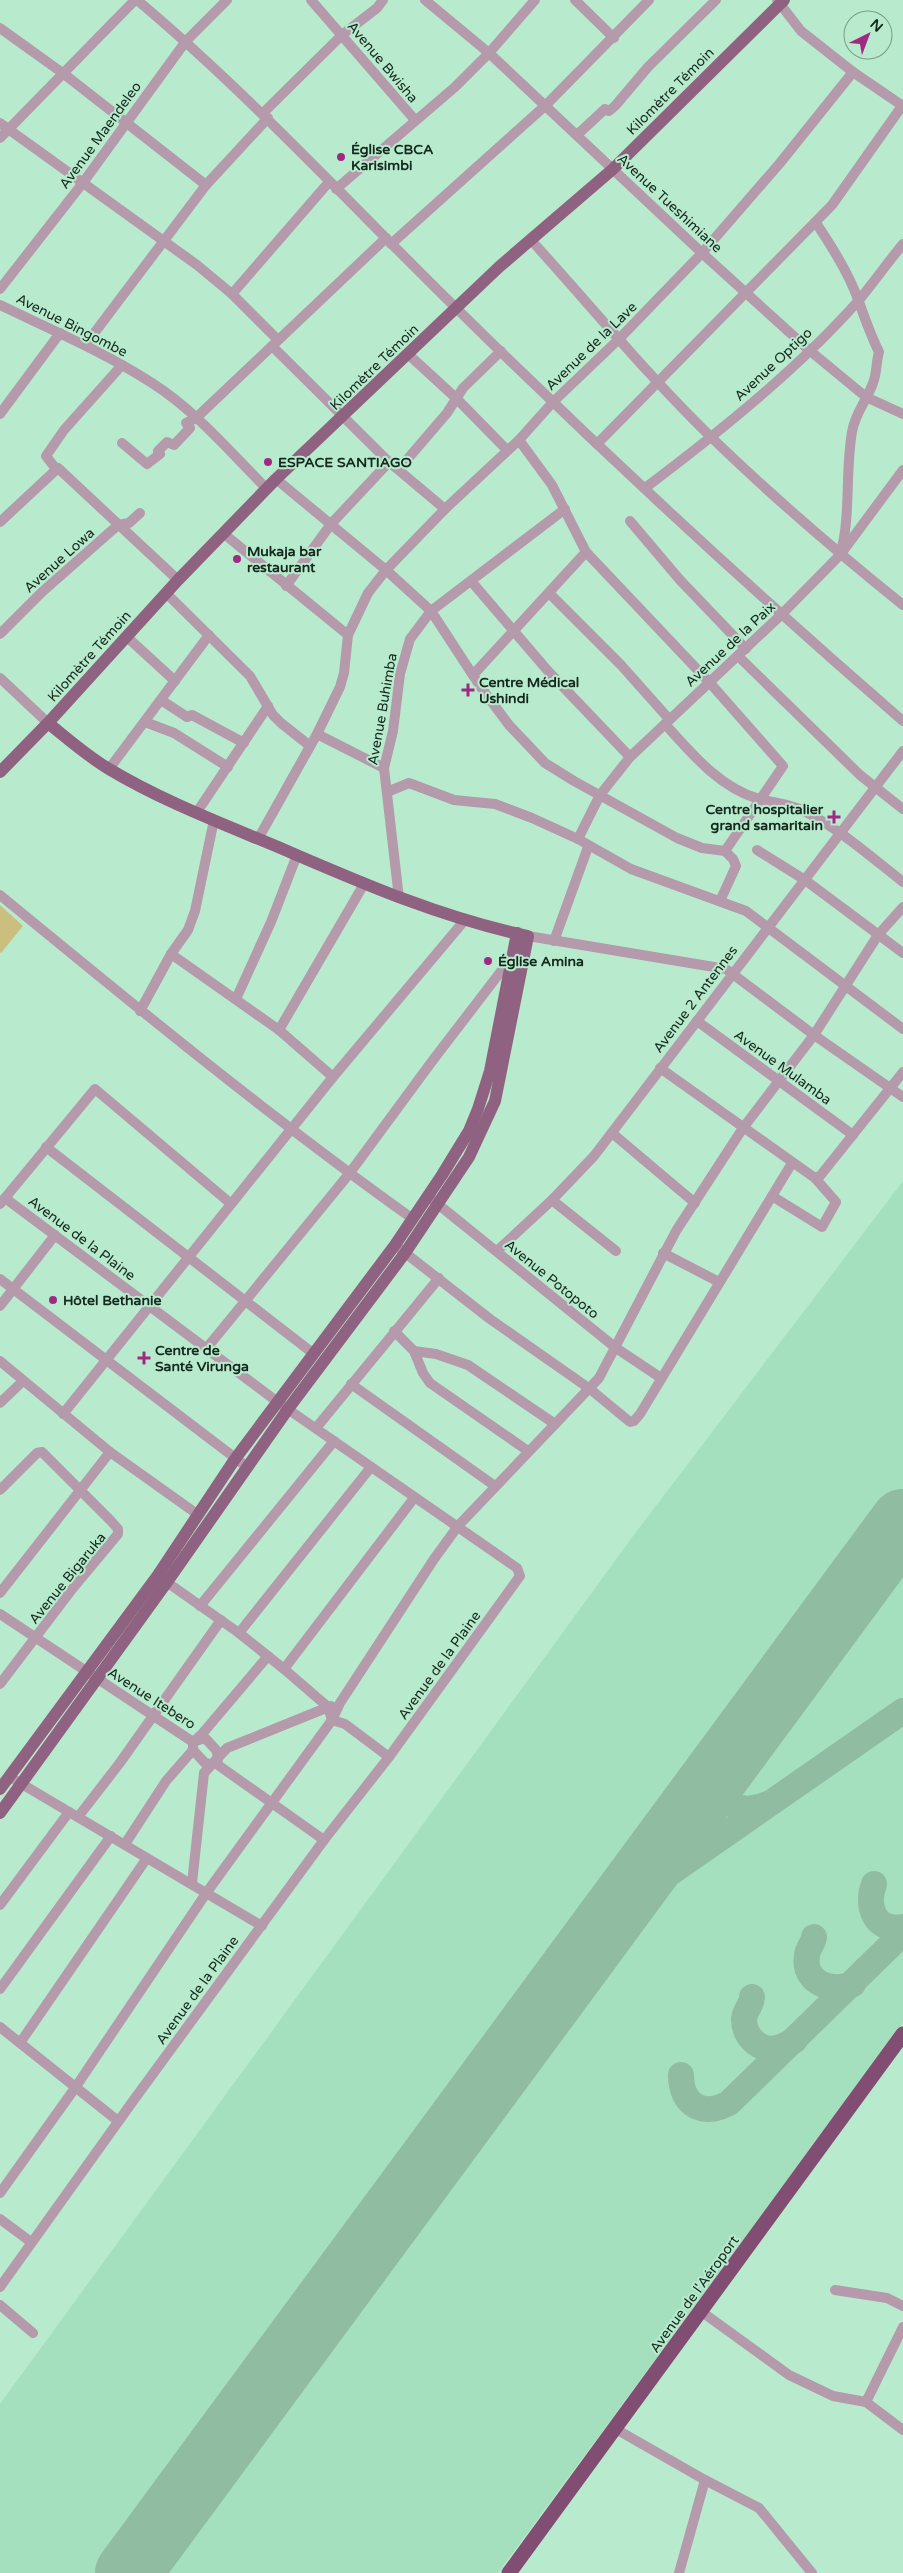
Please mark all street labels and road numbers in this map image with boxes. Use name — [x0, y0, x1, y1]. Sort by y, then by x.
street label: Avenue Bwisha — [344, 18, 422, 106]
street label: Kilomètre Témoin — [623, 44, 718, 139]
street label: Avenue Maendeleo — [56, 78, 145, 192]
street label: Avenue Tueshimiane — [614, 150, 726, 256]
street label: Avenue Bingombe — [13, 290, 130, 361]
street label: Avenue de la Lave — [542, 298, 641, 394]
street label: Kilomètre Témoin — [326, 321, 422, 414]
street label: Avenue Optigo — [731, 324, 816, 405]
street label: Avenue Lowa — [21, 524, 98, 597]
street label: Avenue de la Paix — [682, 598, 779, 691]
street label: Kilomètre Témoin — [44, 607, 135, 705]
street label: Avenue Buhimba — [364, 652, 401, 766]
street label: Avenue 2 Antennes — [650, 942, 741, 1056]
street label: Avenue Mulamba — [731, 1026, 835, 1109]
street label: Avenue de la Plaine — [25, 1193, 139, 1284]
street label: Avenue Potopoto — [501, 1236, 602, 1323]
street label: Avenue Bigaruka — [25, 1529, 109, 1627]
street label: Avenue de la Plaine — [394, 1608, 484, 1723]
street label: Avenue Itebero — [105, 1664, 199, 1733]
street label: Avenue de la Plaine — [152, 1933, 242, 2048]
street label: Avenue de l'Aéroport — [646, 2232, 743, 2356]

